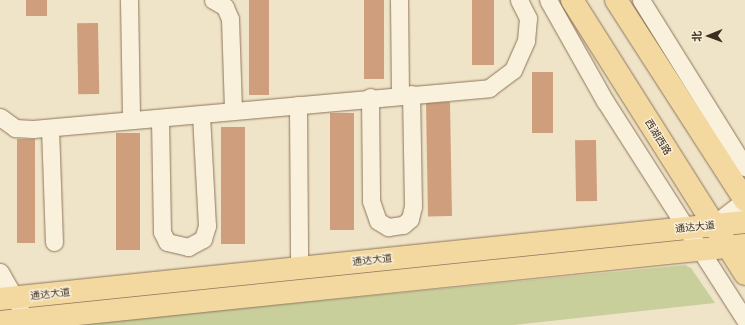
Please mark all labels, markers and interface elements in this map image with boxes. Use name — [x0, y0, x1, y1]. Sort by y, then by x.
north arrow — [689, 16, 729, 56]
text: 北 — [689, 31, 704, 42]
street label: 西湖西路 — [642, 117, 674, 157]
street label: 通达大道 — [674, 219, 716, 235]
street label: 通达大道 — [351, 252, 393, 268]
street label: 通达大道 — [29, 286, 71, 302]

